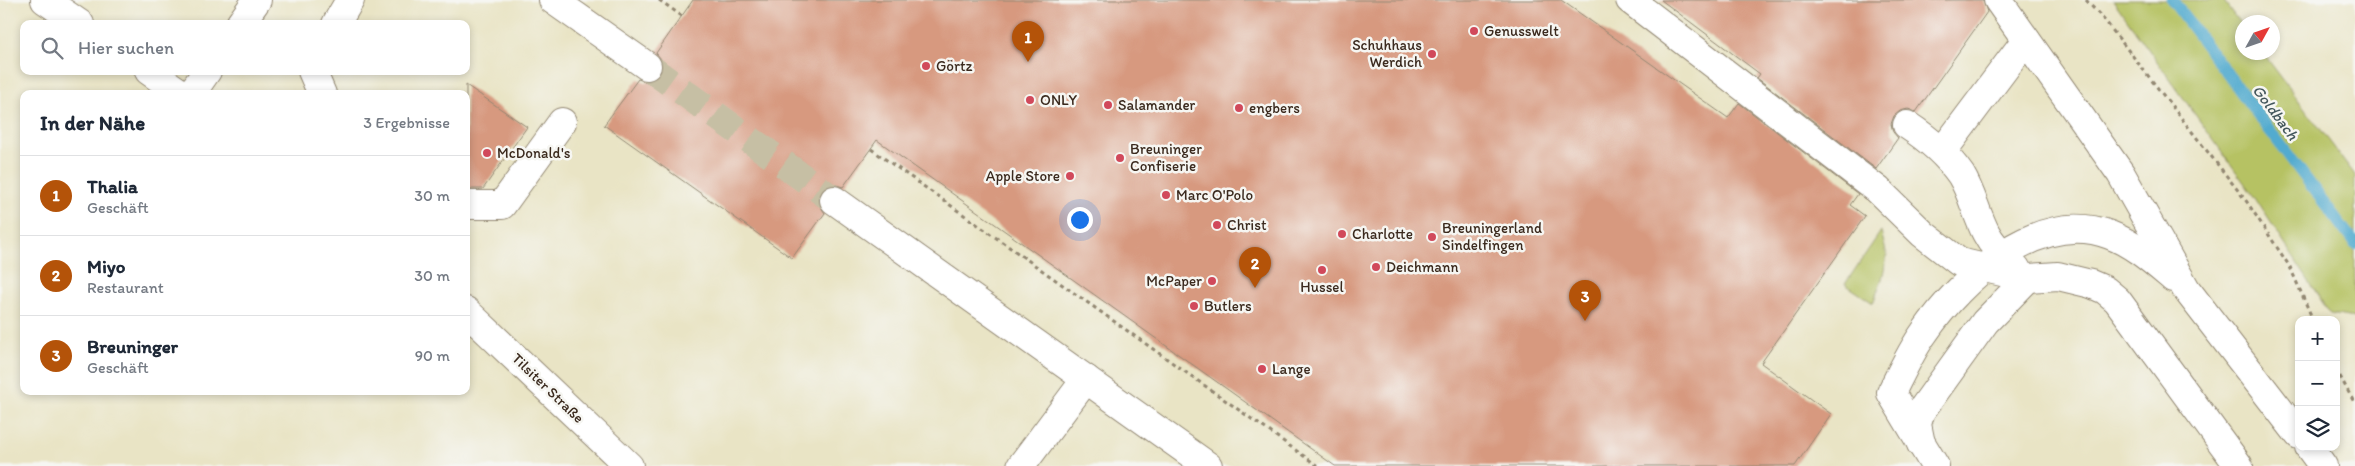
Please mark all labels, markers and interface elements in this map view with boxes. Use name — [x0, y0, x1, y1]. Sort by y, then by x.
north arrow — [2235, 15, 2280, 60]
search box — [20, 20, 470, 75]
pin: 1 — [1012, 21, 1044, 62]
place label: Genusswelt — [1484, 22, 1559, 40]
marker: Genusswelt — [1468, 25, 1480, 37]
icon: search — [38, 34, 66, 62]
text: Hier suchen — [78, 36, 174, 59]
place label: Schuhhaus Werdich — [1352, 36, 1422, 71]
marker: Schuhhaus Werdich — [1426, 48, 1438, 60]
place label: Görtz — [936, 57, 973, 75]
marker: Görtz — [920, 60, 932, 72]
water label: Goldbach — [2249, 81, 2303, 144]
place label: ONLY — [1040, 91, 1078, 109]
marker: ONLY — [1024, 94, 1036, 106]
place label: Salamander — [1118, 96, 1196, 114]
marker: Salamander — [1102, 99, 1114, 111]
place label: engbers — [1249, 99, 1300, 117]
marker: engbers — [1233, 102, 1245, 114]
text: In der Nähe — [40, 110, 145, 135]
text: 3 Ergebnisse — [363, 113, 450, 132]
place label: Breuninger Confiserie — [1130, 140, 1202, 175]
place label: McDonald's — [497, 144, 571, 162]
marker: McDonald's — [481, 147, 493, 159]
marker: Breuninger Confiserie — [1114, 152, 1126, 164]
place label: Apple Store — [986, 167, 1060, 185]
marker: Apple Store — [1064, 170, 1076, 182]
text: Thalia — [87, 175, 138, 198]
text: 1 — [52, 186, 60, 205]
text: 30 m — [414, 186, 450, 205]
place label: Marc O'Polo — [1176, 186, 1253, 204]
marker: Marc O'Polo — [1160, 189, 1172, 201]
text: Geschäft — [87, 198, 149, 217]
your location — [1067, 207, 1093, 233]
place label: Christ — [1227, 216, 1267, 234]
marker: Christ — [1211, 219, 1223, 231]
place label: Breuningerland Sindelfingen — [1442, 219, 1542, 254]
place label: Charlotte — [1352, 225, 1413, 243]
marker: Charlotte — [1336, 228, 1348, 240]
marker: Breuningerland Sindelfingen — [1426, 231, 1438, 243]
pin: 2 — [1239, 247, 1271, 288]
text: Miyo — [87, 255, 125, 278]
place label: Deichmann — [1386, 258, 1459, 276]
marker: Deichmann — [1370, 261, 1382, 273]
marker: Hussel — [1316, 264, 1328, 276]
text: 2 — [52, 266, 60, 285]
text: 30 m — [414, 266, 450, 285]
place label: McPaper — [1146, 272, 1202, 290]
marker: McPaper — [1206, 275, 1218, 287]
text: Restaurant — [87, 278, 164, 297]
place label: Hussel — [1300, 278, 1344, 296]
pin: 3 — [1569, 280, 1601, 321]
place label: Butlers — [1204, 297, 1252, 315]
marker: Butlers — [1188, 300, 1200, 312]
map controls — [2295, 316, 2340, 451]
button: + — [2295, 316, 2340, 361]
text: Breuninger — [87, 335, 178, 358]
text: 3 — [52, 346, 60, 365]
text: 90 m — [415, 346, 450, 365]
street label: Tilsiter Straße — [508, 349, 588, 427]
text: Geschäft — [87, 358, 149, 377]
place label: Lange — [1272, 360, 1311, 378]
button: − — [2295, 361, 2340, 406]
marker: Lange — [1256, 363, 1268, 375]
button: layers — [2295, 406, 2340, 451]

